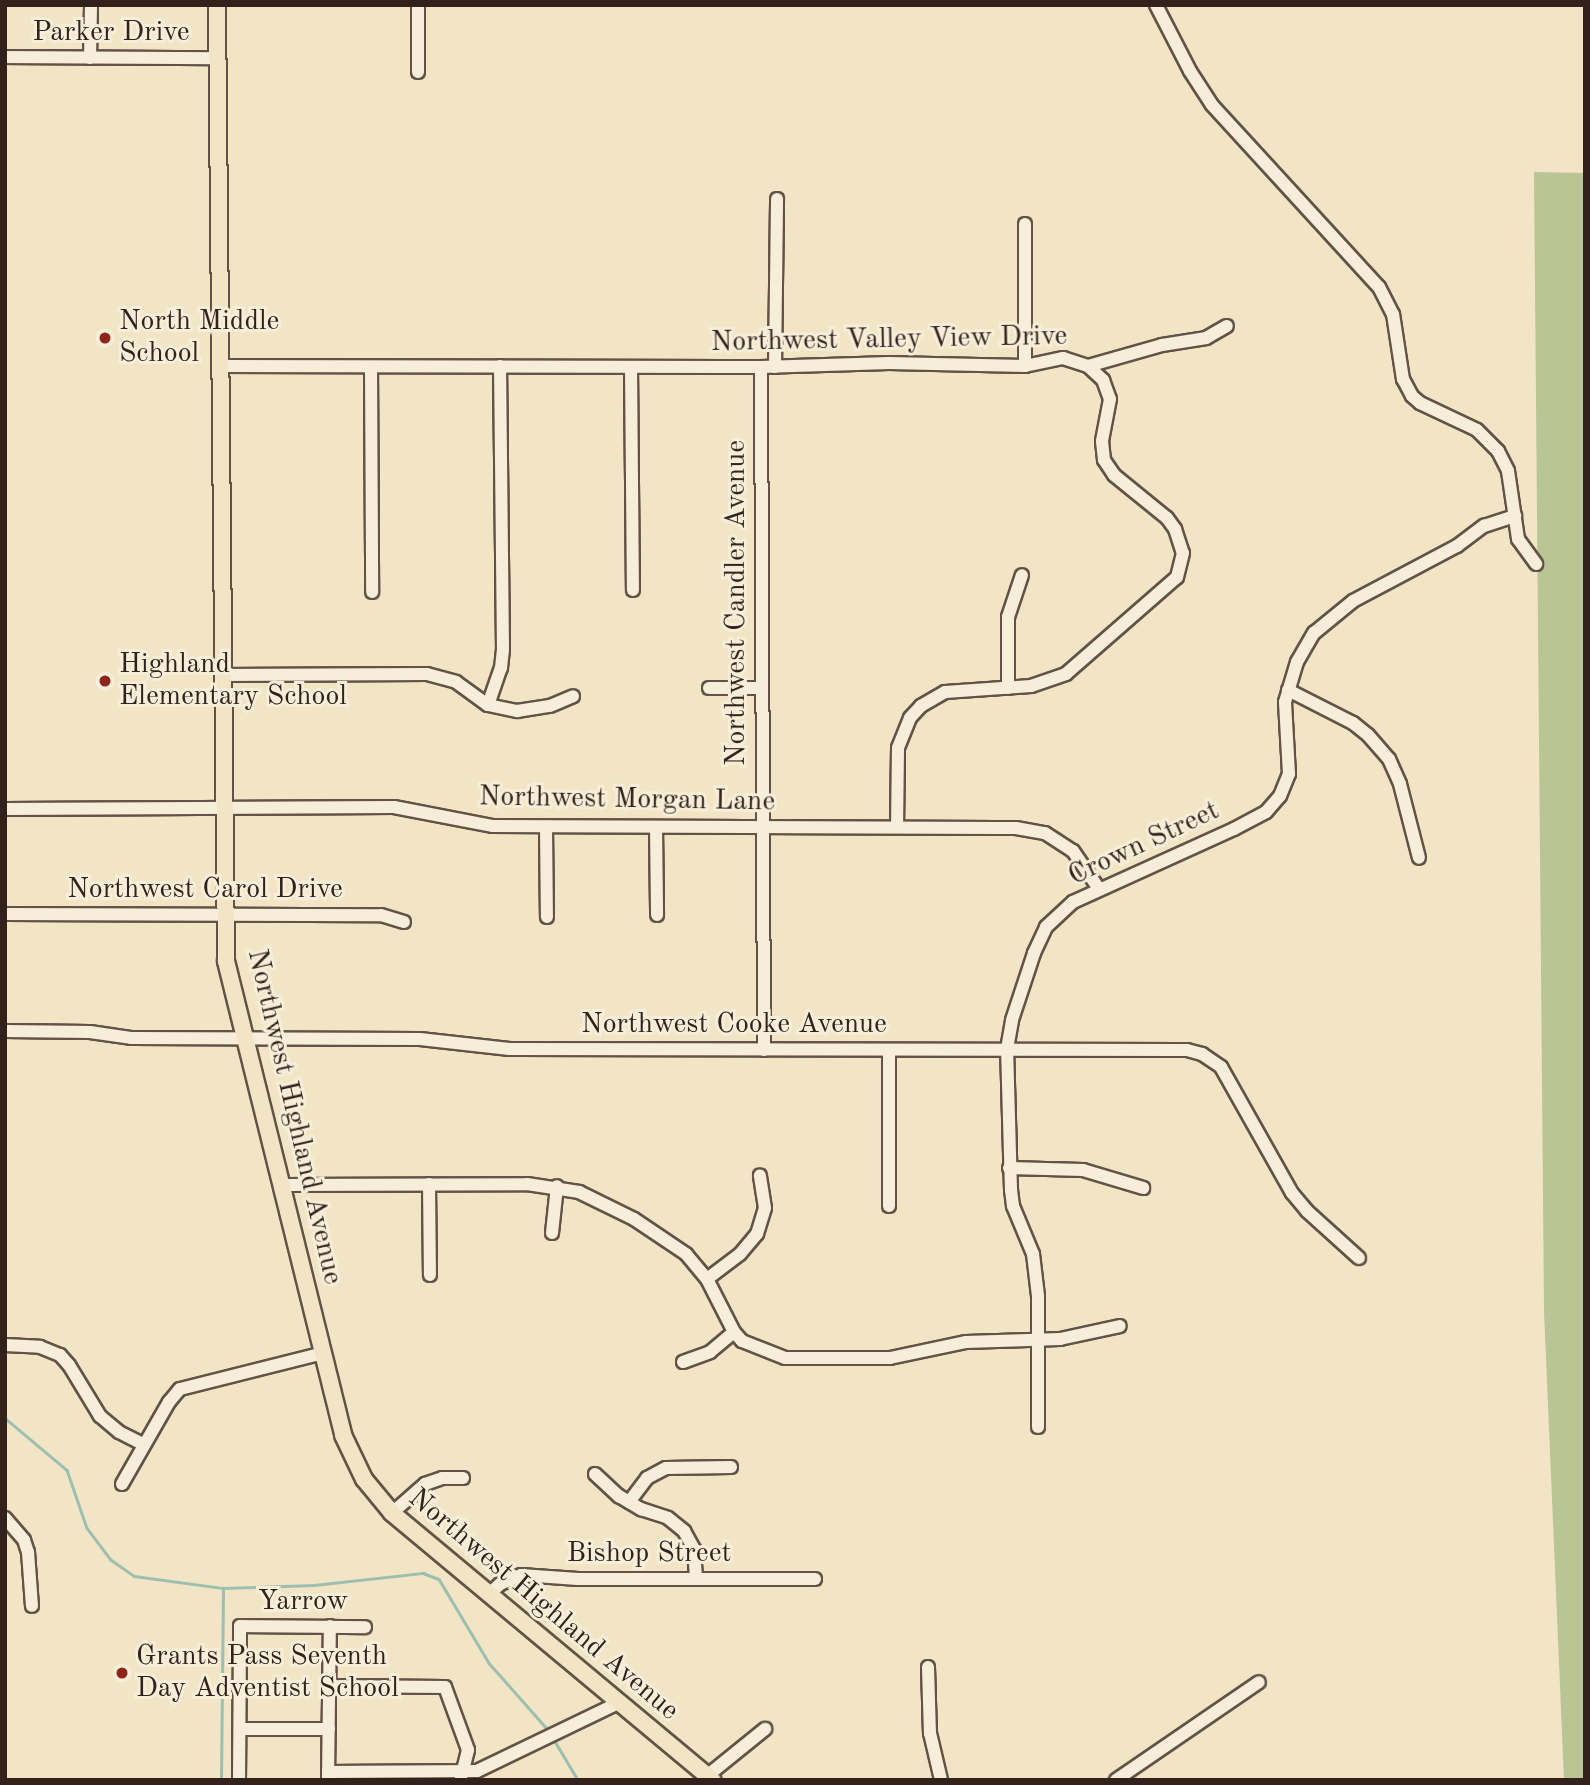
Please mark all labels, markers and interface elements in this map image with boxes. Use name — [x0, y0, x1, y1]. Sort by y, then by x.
street label: Parker Drive — [32, 16, 190, 50]
place label: North Middle School — [119, 305, 279, 371]
street label: Northwest Valley View Drive — [710, 320, 1068, 360]
marker: North Middle School — [97, 330, 113, 346]
street label: Northwest Candler Avenue — [720, 440, 754, 766]
place label: Highland Elementary School — [119, 648, 347, 714]
marker: Highland Elementary School — [97, 673, 113, 689]
street label: Northwest Morgan Lane — [479, 781, 775, 819]
street label: Crown Street — [1063, 794, 1225, 894]
street label: Northwest Carol Drive — [67, 873, 343, 907]
street label: Northwest Highland Avenue — [239, 946, 349, 1288]
street label: Northwest Cooke Avenue — [581, 1008, 887, 1042]
street label: Northwest Highland Avenue — [401, 1482, 685, 1728]
street label: Bishop Street — [567, 1537, 731, 1571]
street label: Yarrow — [258, 1585, 348, 1619]
place label: Grants Pass Seventh Day Adventist School — [136, 1640, 399, 1706]
marker: Grants Pass Seventh Day Adventist School — [114, 1665, 130, 1681]

